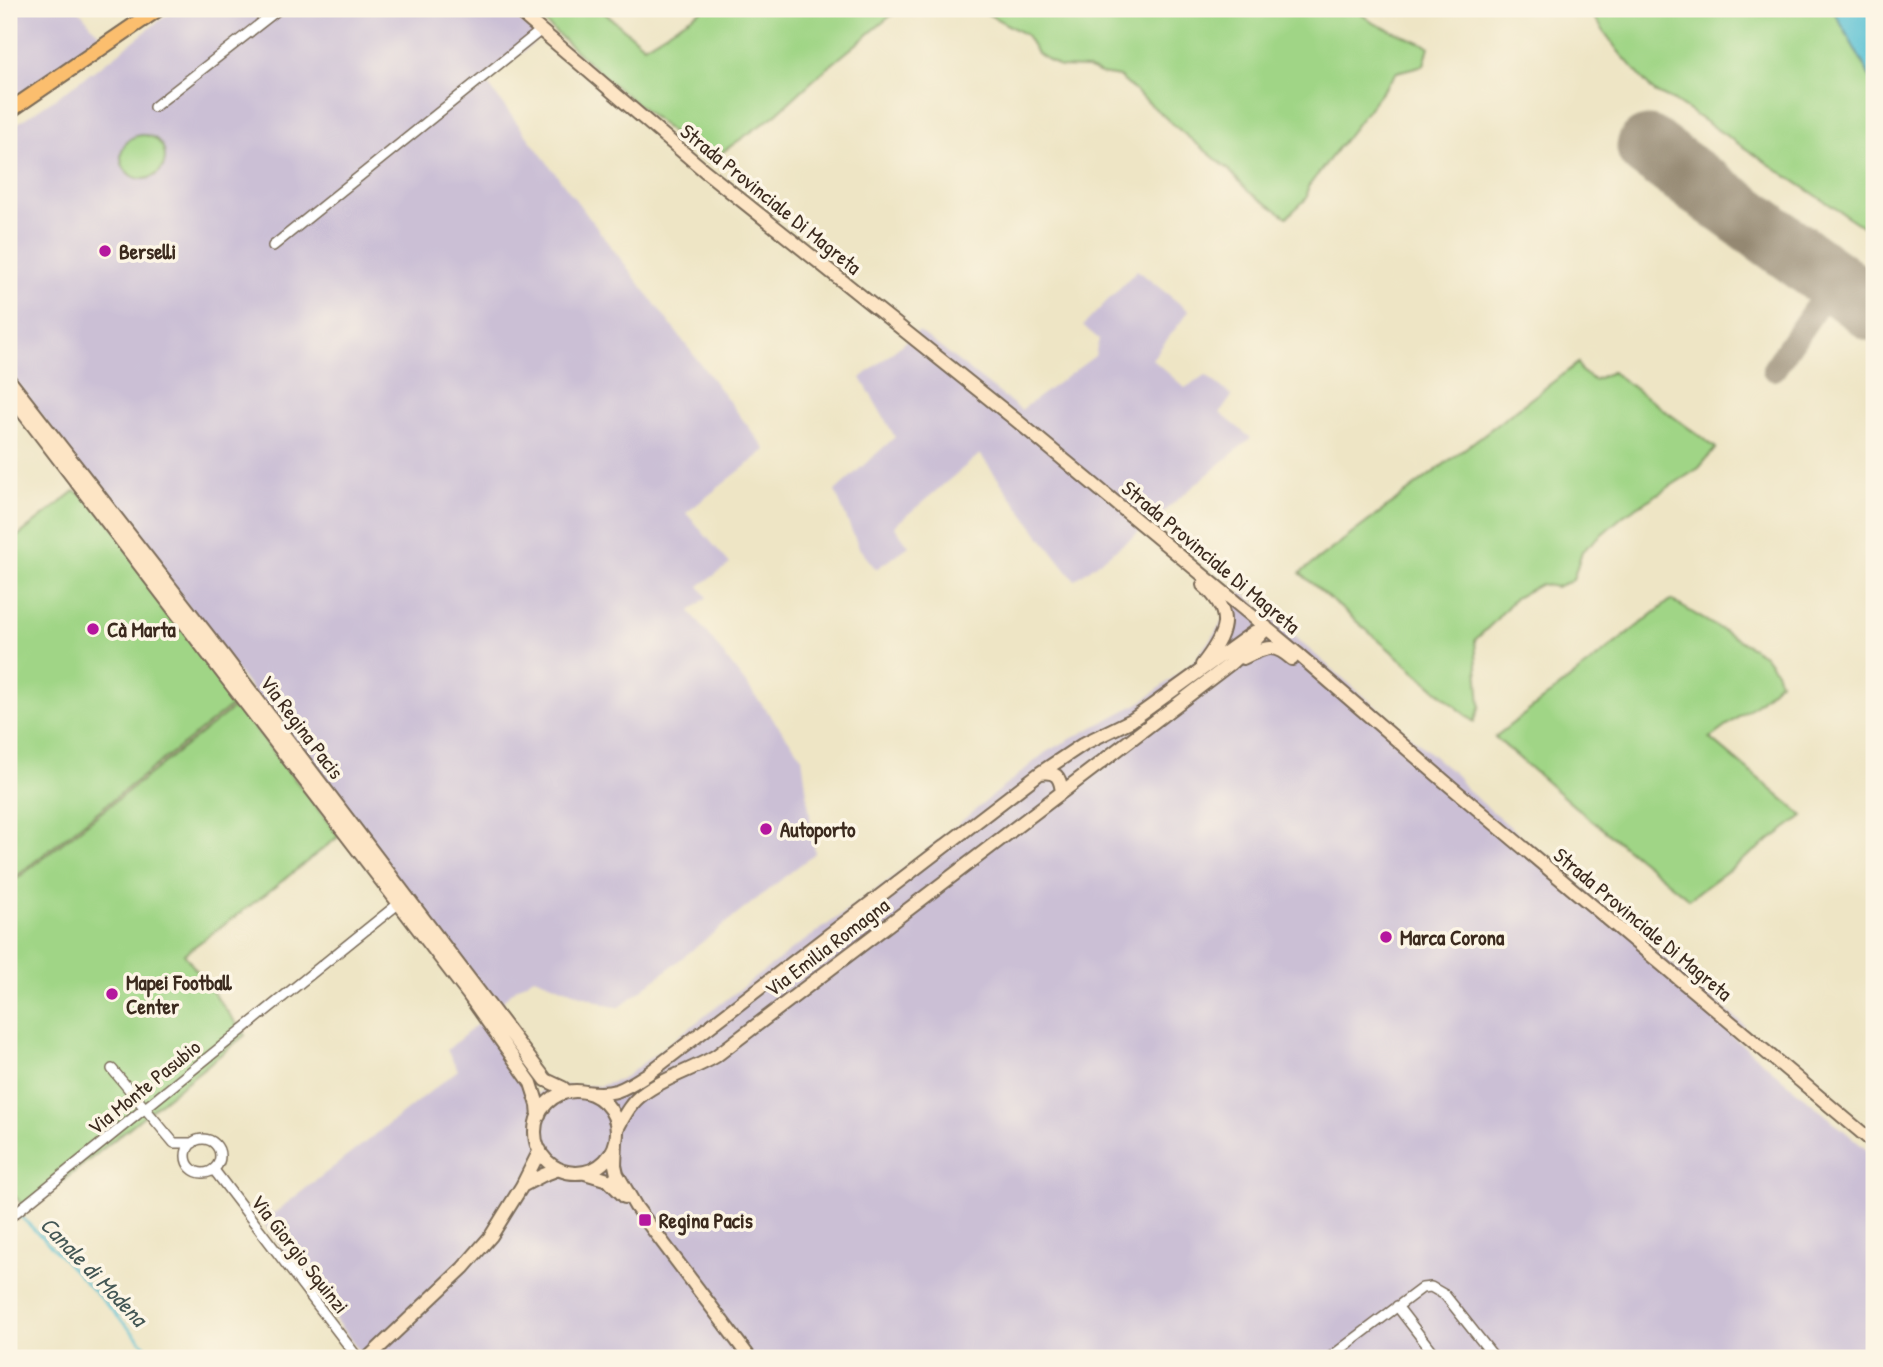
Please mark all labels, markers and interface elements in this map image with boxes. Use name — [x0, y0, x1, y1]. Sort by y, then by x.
street label: Strada Provinciale Di Magreta — [674, 117, 868, 281]
place label: Berselli — [119, 237, 176, 266]
marker: Berselli — [97, 243, 113, 259]
street label: Strada Provinciale Di Magreta — [1115, 474, 1307, 640]
place label: Cà Marta — [107, 615, 177, 644]
marker: Cà Marta — [85, 621, 101, 637]
street label: Via Regina Pacis — [253, 669, 351, 785]
place label: Autoporto — [780, 815, 856, 845]
marker: Autoporto — [758, 821, 774, 837]
street label: Strada Provinciale Di Magreta — [1547, 841, 1739, 1007]
street label: Via Emilia Romagna — [759, 891, 895, 1003]
place label: Marca Corona — [1400, 923, 1505, 952]
marker: Marca Corona — [1378, 929, 1394, 945]
place label: Mapei Football Center — [126, 968, 233, 1021]
marker: Mapei Football Center — [104, 986, 120, 1002]
street label: Via Monte Pasubio — [82, 1033, 206, 1141]
street label: Via Giorgio Squinzi — [244, 1188, 356, 1320]
place label: Regina Pacis — [659, 1206, 753, 1236]
water label: Canale di Modena — [34, 1209, 156, 1334]
marker: Regina Pacis — [637, 1212, 653, 1228]

